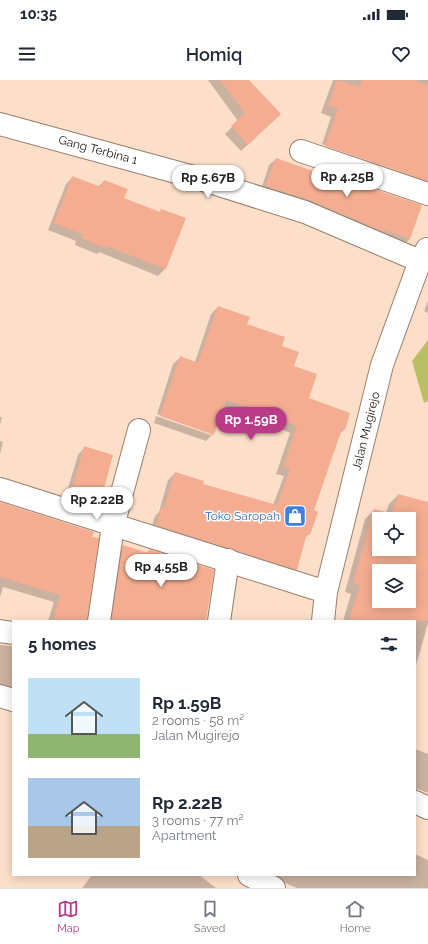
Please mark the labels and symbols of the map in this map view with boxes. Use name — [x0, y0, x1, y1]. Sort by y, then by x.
street label: Gang Terbina 1 — [57, 133, 139, 167]
pin: Rp 4.25B — [306, 164, 388, 198]
pin: Rp 5.67B — [167, 165, 249, 199]
street label: Jalan Mugirejo — [349, 390, 383, 472]
pin: Rp 1.59B — [210, 407, 292, 441]
pin: Rp 2.22B — [56, 487, 138, 521]
shop icon: Toko Saropah — [282, 503, 308, 529]
place label: Toko Saropah — [205, 509, 280, 523]
pin: Rp 4.55B — [120, 554, 202, 588]

